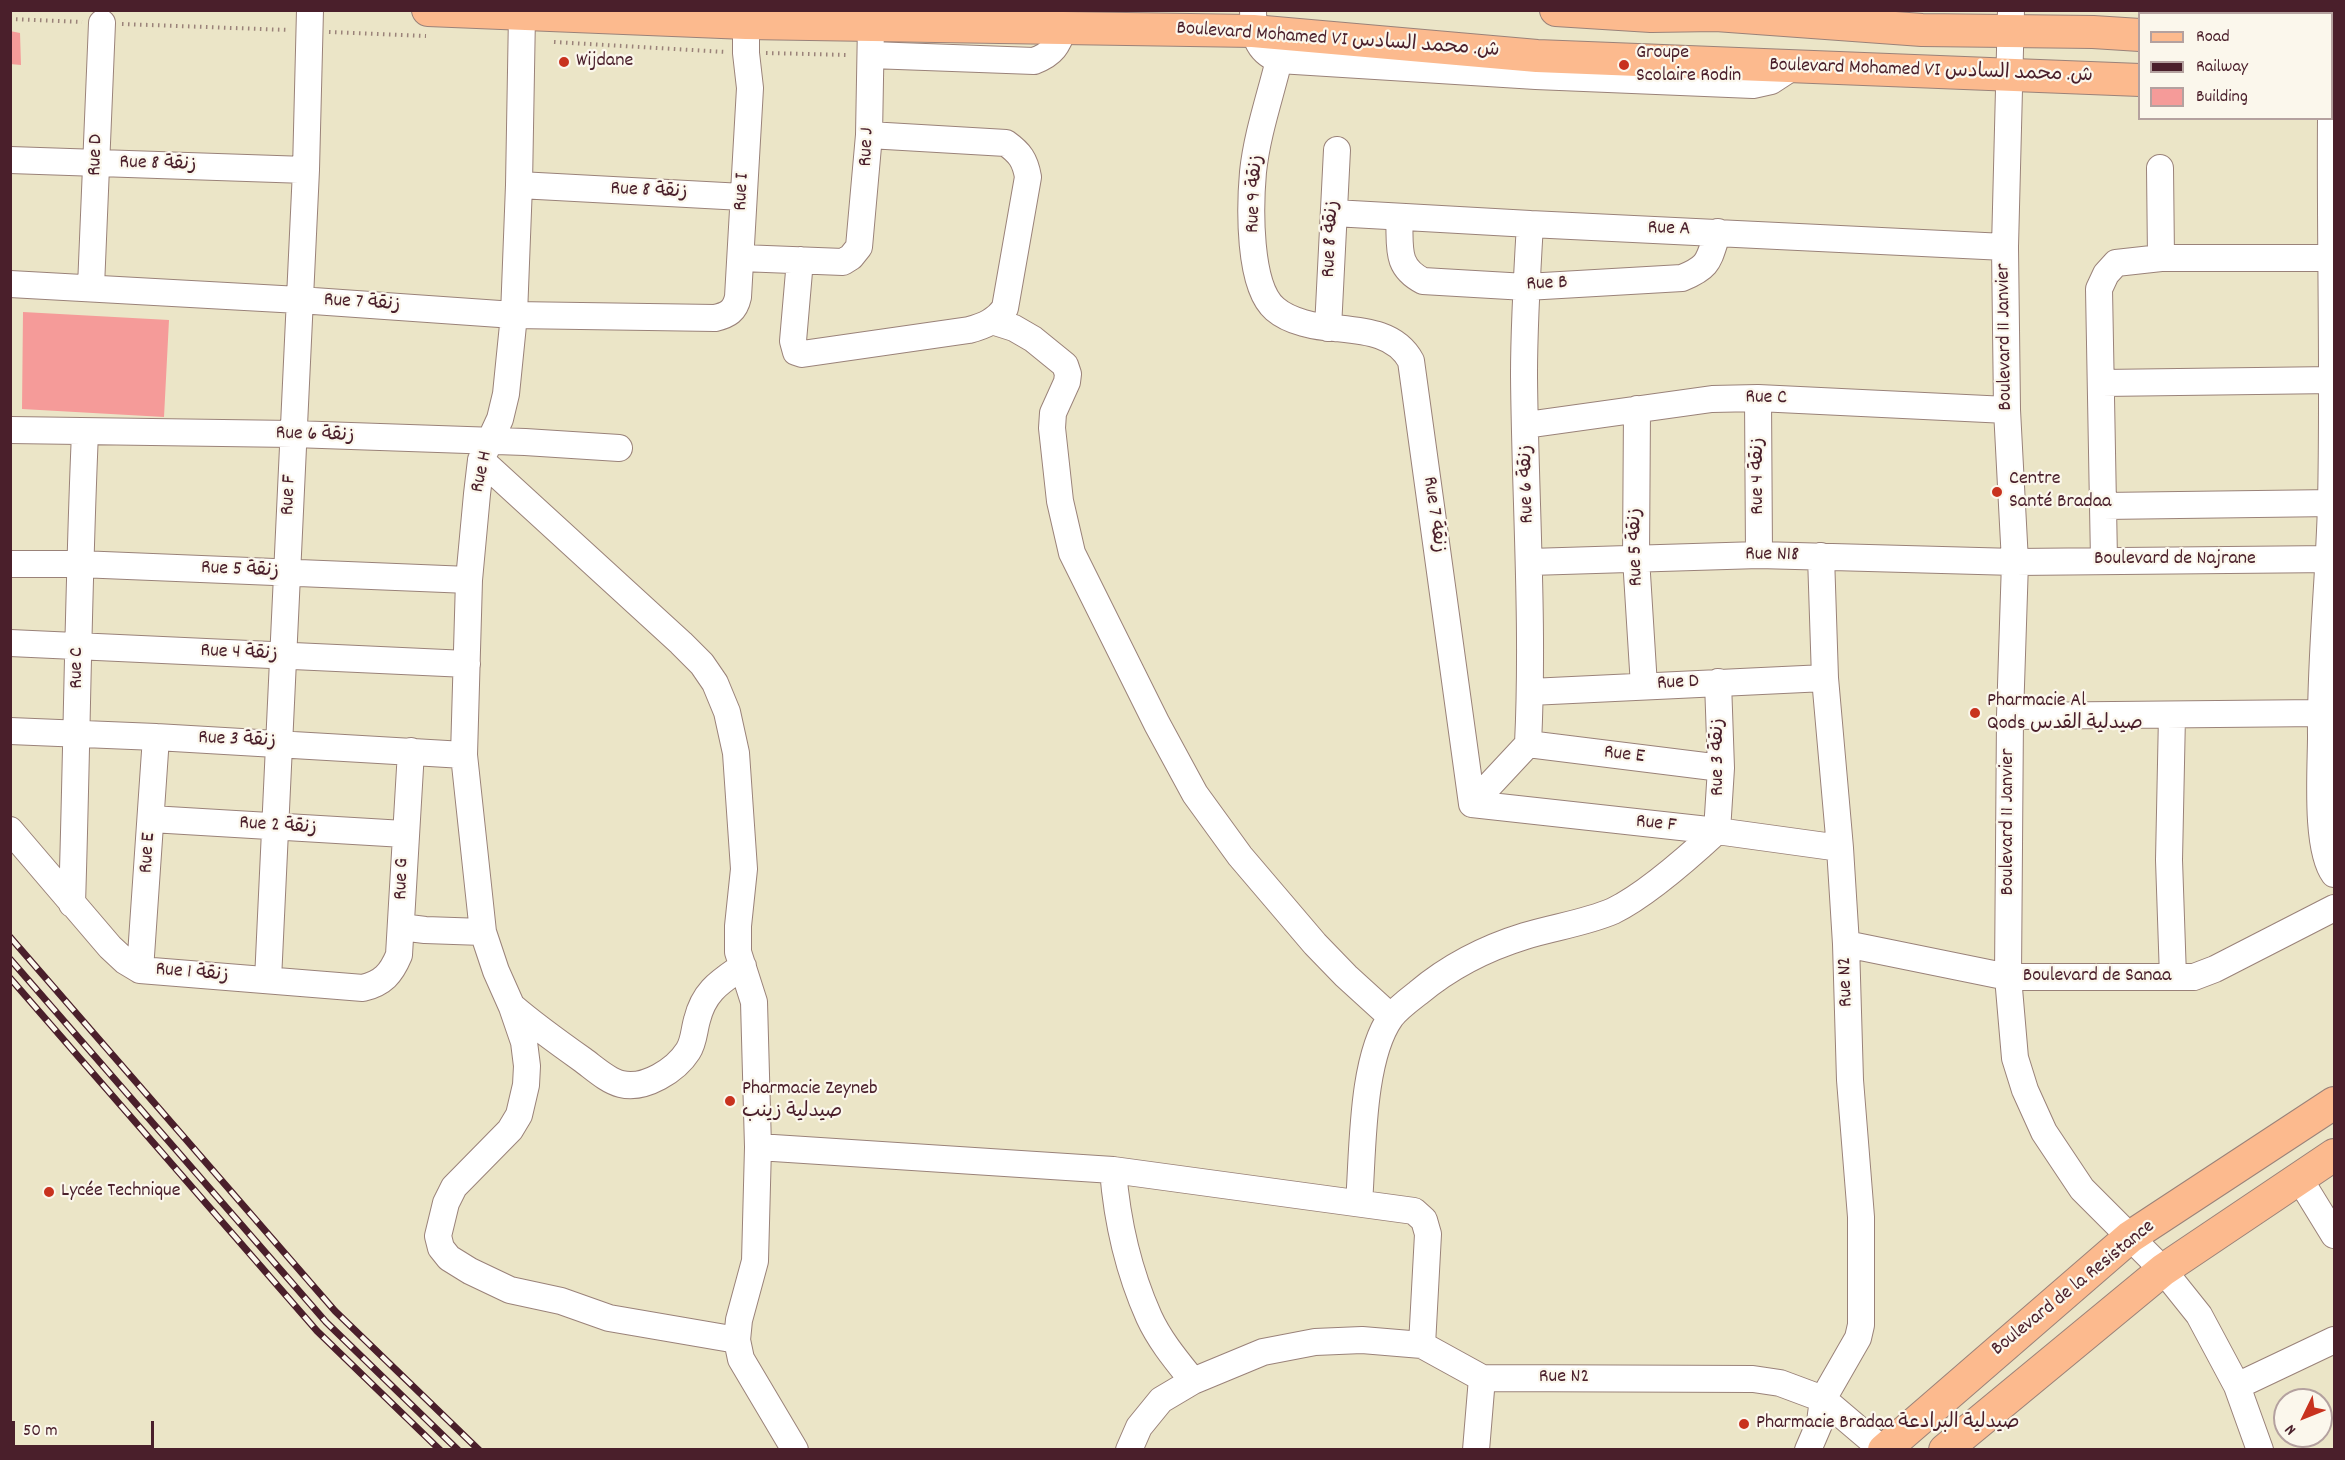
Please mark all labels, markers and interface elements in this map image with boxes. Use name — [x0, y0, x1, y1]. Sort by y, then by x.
legend — [2138, 12, 2333, 120]
street label: Boulevard Mohamed VI ش. محمد السادس — [1176, 18, 1500, 64]
text: Road — [2196, 25, 2230, 50]
place label: Groupe Scolaire Rodin — [1636, 42, 1741, 89]
place label: Wijdane — [576, 50, 633, 74]
street label: Boulevard Mohamed VI ش. محمد السادس — [1769, 54, 2093, 90]
marker: Wijdane — [557, 55, 571, 69]
text: Railway — [2196, 55, 2248, 80]
marker: Groupe Scolaire Rodin — [1617, 58, 1631, 72]
text: Building — [2196, 85, 2248, 110]
street label: Rue J — [855, 127, 881, 167]
street label: Rue D — [84, 134, 110, 176]
street label: Rue 8 زنقة — [119, 152, 197, 178]
street label: Rue 9 زنقة — [1242, 154, 1270, 234]
street label: Rue I — [730, 172, 756, 212]
street label: Rue 8 زنقة — [610, 178, 688, 206]
street label: Rue 8 زنقة — [1318, 200, 1346, 278]
street label: Rue A — [1647, 217, 1691, 243]
street label: Boulevard 11 Janvier — [1993, 263, 2019, 411]
street label: Rue B — [1526, 272, 1568, 298]
street label: Rue 7 زنقة — [323, 289, 401, 319]
street label: Rue C — [1745, 387, 1787, 411]
street label: Rue 6 زنقة — [275, 423, 355, 449]
street label: Rue 4 زنقة — [1747, 437, 1771, 515]
street label: Rue 6 زنقة — [1515, 444, 1541, 524]
street label: Rue H — [467, 449, 499, 495]
place label: Centre Santé Bradaa — [2009, 468, 2111, 515]
street label: Rue F — [277, 474, 303, 516]
street label: Rue 7 زنقة — [1416, 475, 1450, 555]
marker: Centre Santé Bradaa — [1990, 485, 2004, 499]
street label: Rue 5 زنقة — [1624, 508, 1650, 586]
street label: Rue N18 — [1745, 544, 1799, 568]
street label: Boulevard de Najrane — [2094, 548, 2256, 572]
street label: Rue 5 زنقة — [200, 557, 280, 585]
street label: Rue 4 زنقة — [200, 640, 278, 668]
street label: Rue C — [66, 647, 90, 689]
street label: Rue D — [1656, 671, 1700, 697]
place label: Pharmacie Al Qods صيدلية القدس — [1987, 690, 2143, 737]
marker: Pharmacie Al Qods صيدلية القدس — [1968, 706, 1982, 720]
street label: Rue 3 زنقة — [1707, 718, 1731, 796]
street label: Rue 3 زنقة — [197, 727, 277, 755]
street label: Rue E — [1602, 742, 1646, 770]
street label: Boulevard 11 Janvier — [1997, 748, 2021, 896]
street label: Rue F — [1635, 811, 1677, 839]
street label: Rue 2 زنقة — [238, 812, 318, 842]
street label: Rue E — [136, 832, 162, 874]
street label: Rue G — [390, 858, 416, 900]
street label: Rue N2 — [1834, 956, 1860, 1008]
street label: Rue 1 زنقة — [154, 959, 230, 989]
street label: Boulevard de Sanaa — [2023, 965, 2171, 989]
place label: Pharmacie Zeyneb صيدلية زينب — [742, 1078, 878, 1125]
marker: Pharmacie Zeyneb صيدلية زينب — [723, 1094, 737, 1108]
place label: Lycée Technique — [61, 1180, 181, 1204]
marker: Lycée Technique — [42, 1185, 56, 1199]
street label: Boulevard de la Resistance — [1988, 1216, 2160, 1362]
street label: Rue N2 — [1539, 1366, 1589, 1390]
north arrow — [2273, 1388, 2333, 1448]
scale bar — [15, 1409, 158, 1447]
place label: Pharmacie Bradaa صيدلية البرادعة — [1756, 1412, 2020, 1436]
marker: Pharmacie Bradaa صيدلية البرادعة — [1737, 1417, 1751, 1431]
text: 50 m — [23, 1419, 58, 1444]
text: N — [2280, 1419, 2302, 1440]

